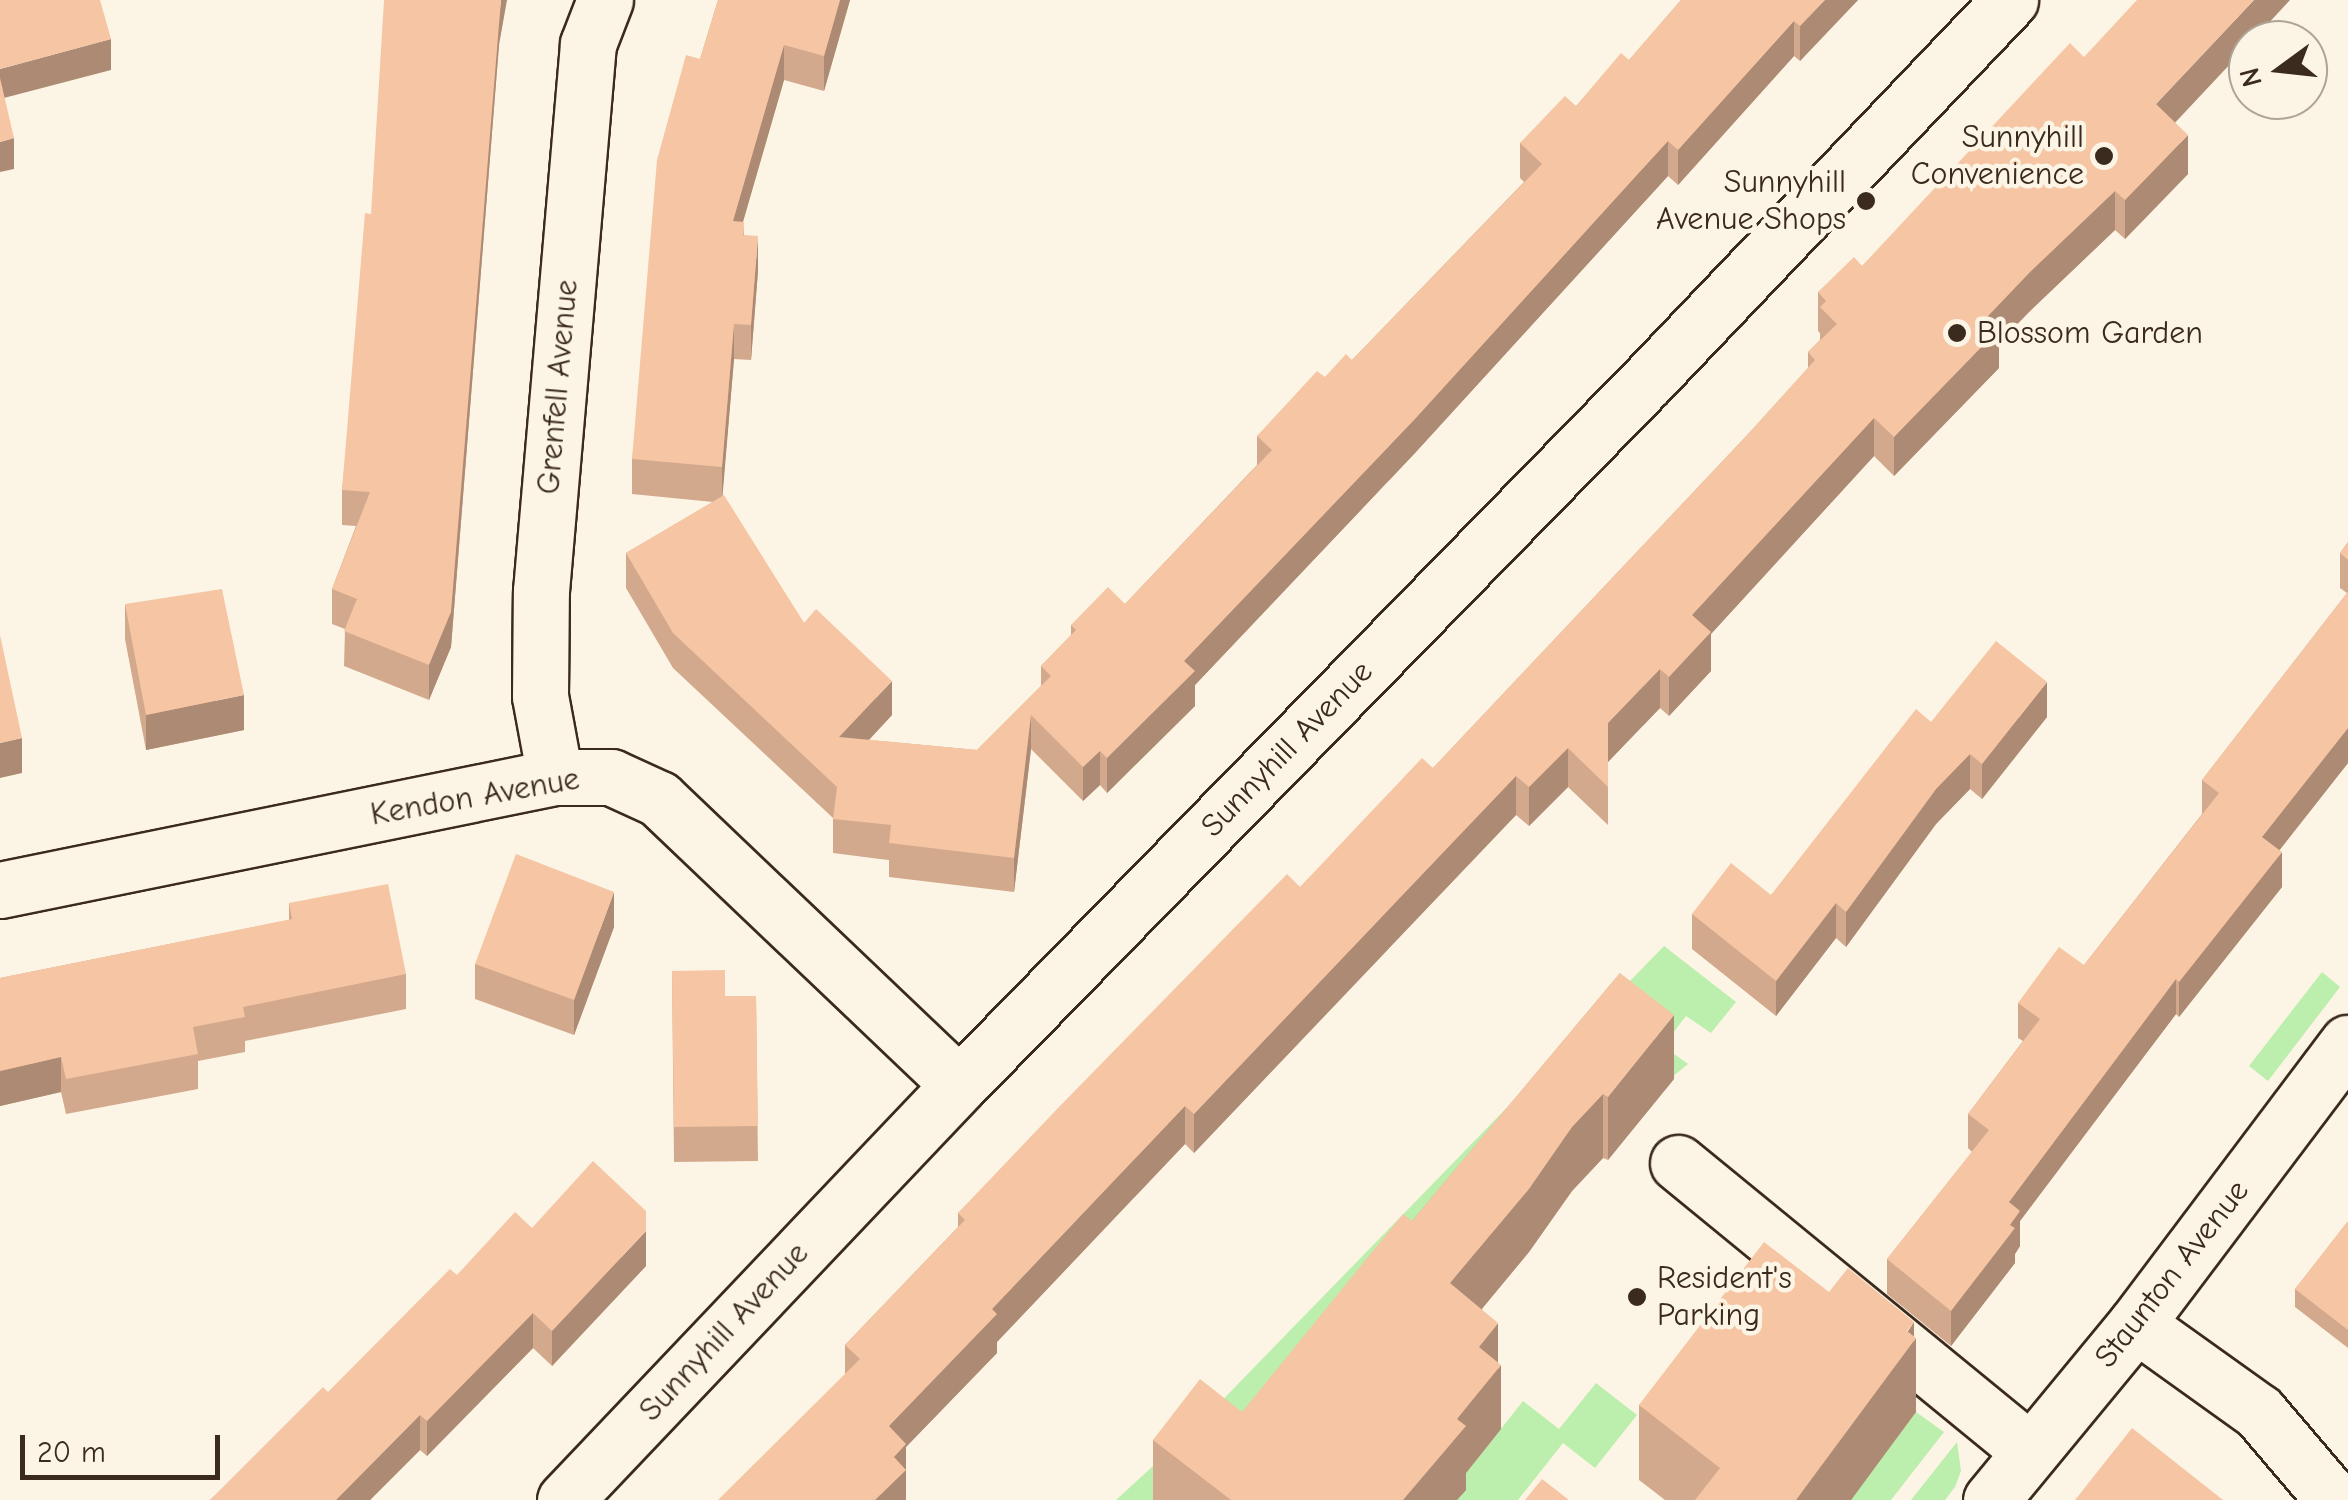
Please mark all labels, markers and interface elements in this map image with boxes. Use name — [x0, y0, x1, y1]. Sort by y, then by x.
north arrow — [2228, 20, 2328, 120]
text: N — [2233, 64, 2269, 90]
place label: Sunnyhill Convenience — [1911, 119, 2084, 194]
marker: Sunnyhill Convenience — [2093, 145, 2115, 167]
place label: Sunnyhill Avenue Shops — [1656, 164, 1846, 239]
marker: Sunnyhill Avenue Shops — [1855, 190, 1877, 212]
street label: Grenfell Avenue — [529, 278, 587, 496]
place label: Blossom Garden — [1977, 314, 2203, 352]
marker: Blossom Garden — [1946, 322, 1968, 344]
street label: Sunnyhill Avenue — [1193, 653, 1381, 845]
street label: Kendon Avenue — [368, 760, 582, 834]
street label: Staunton Avenue — [2087, 1173, 2257, 1375]
street label: Sunnyhill Avenue — [631, 1235, 817, 1429]
place label: Resident's Parking — [1657, 1260, 1792, 1335]
marker: Resident's Parking — [1626, 1286, 1648, 1308]
scale bar — [25, 1415, 225, 1477]
text: 20 m — [37, 1435, 106, 1470]

